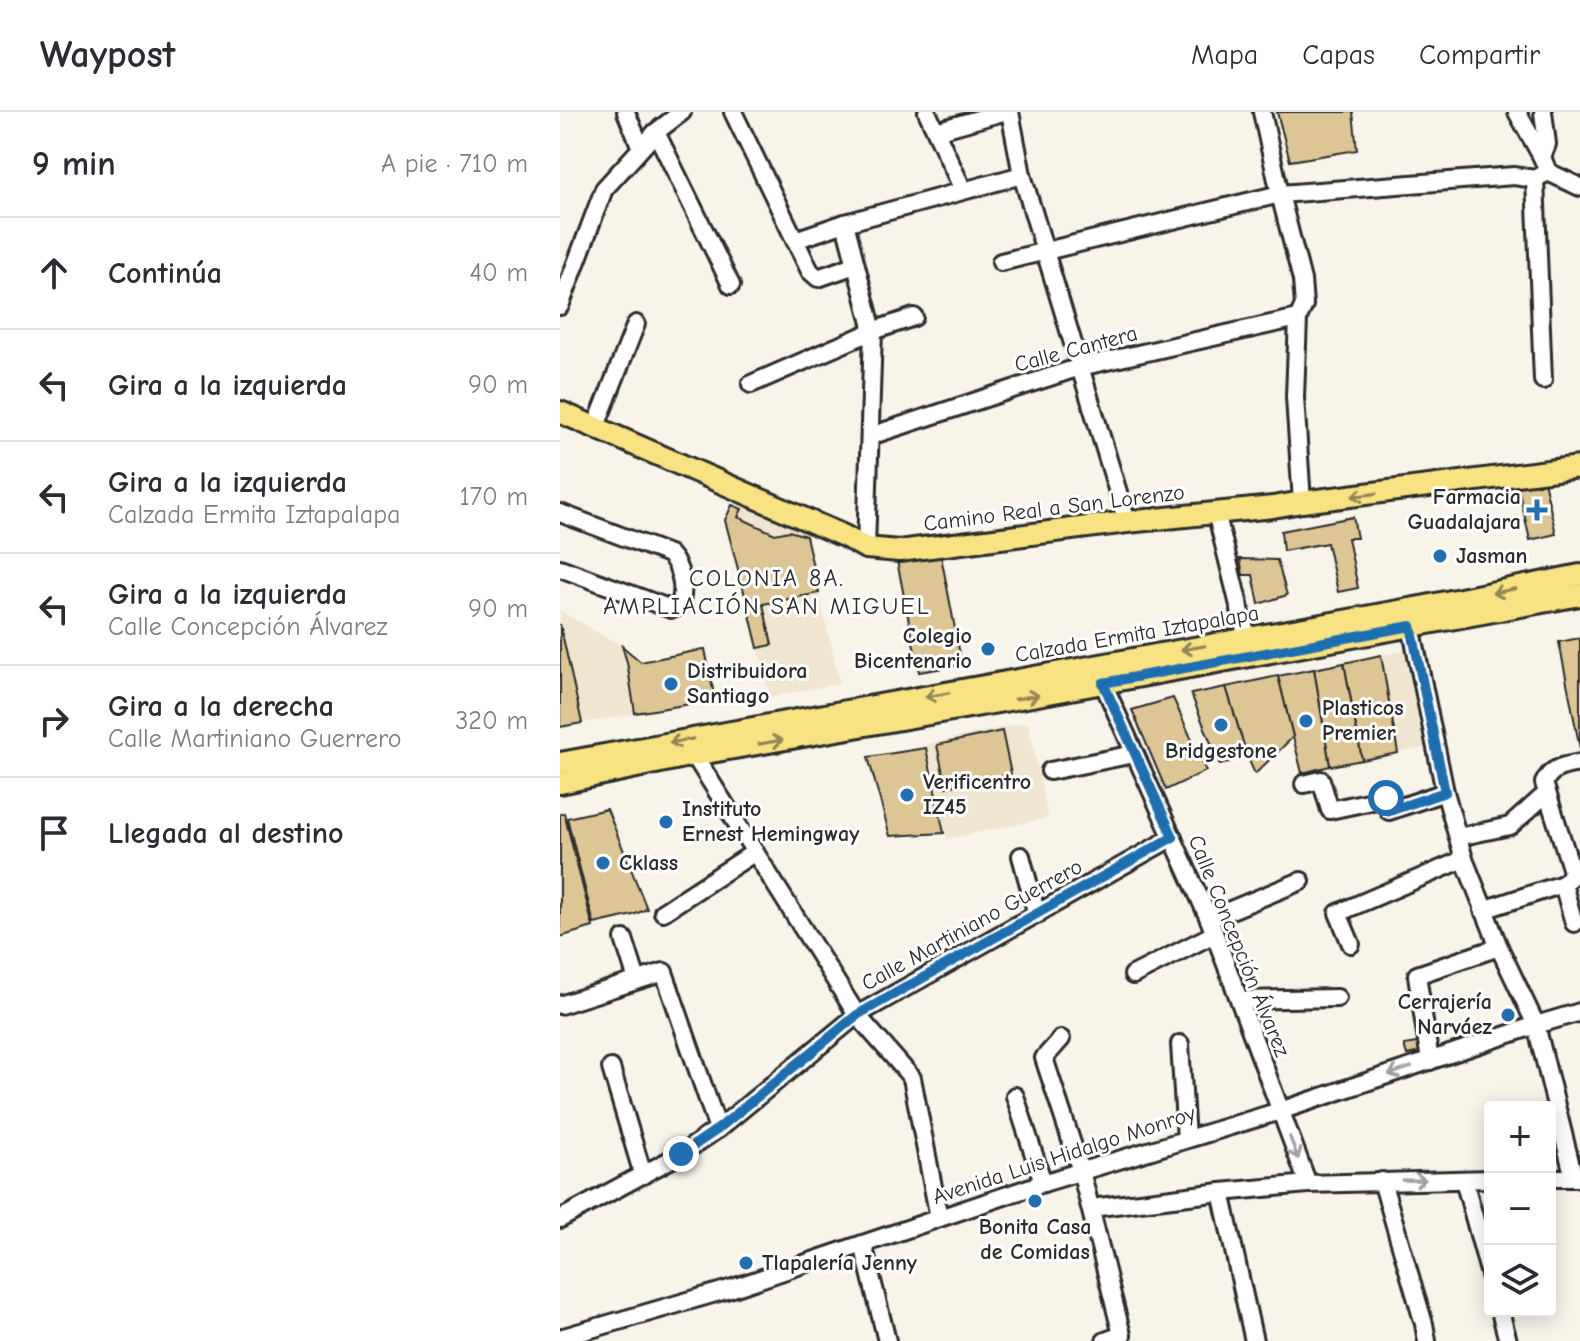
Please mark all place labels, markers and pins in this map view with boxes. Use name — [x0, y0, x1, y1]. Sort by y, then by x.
place label: Farmacia Guadalajara — [1408, 484, 1521, 535]
marker: Farmacia Guadalajara — [1528, 501, 1546, 519]
place label: Jasman — [1456, 543, 1528, 569]
marker: Jasman — [1431, 547, 1449, 565]
place label: Colegio Bicentenario — [854, 623, 972, 674]
marker: Colegio Bicentenario — [979, 640, 997, 658]
place label: Distribuidora Santiago — [687, 658, 807, 709]
marker: Distribuidora Santiago — [662, 675, 680, 693]
place label: Plasticos Premier — [1322, 695, 1404, 746]
marker: Plasticos Premier — [1297, 712, 1315, 730]
marker: Bridgestone — [1212, 716, 1230, 734]
place label: Bridgestone — [1165, 738, 1277, 764]
place label: Verificentro IZ45 — [923, 769, 1031, 820]
marker: Verificentro IZ45 — [898, 786, 916, 804]
place label: Instituto Ernest Hemingway — [682, 796, 860, 847]
marker: Instituto Ernest Hemingway — [657, 813, 675, 831]
place label: Cklass — [619, 850, 678, 876]
marker: Cklass — [594, 854, 612, 872]
place label: Cerrajería Narváez — [1398, 989, 1493, 1040]
marker: Cerrajería Narváez — [1499, 1006, 1517, 1024]
marker: Bonita Casa de Comidas — [1026, 1192, 1044, 1210]
place label: Bonita Casa de Comidas — [979, 1214, 1091, 1265]
place label: Tlapalería Jenny — [762, 1250, 918, 1276]
marker: Tlapalería Jenny — [737, 1254, 755, 1272]

